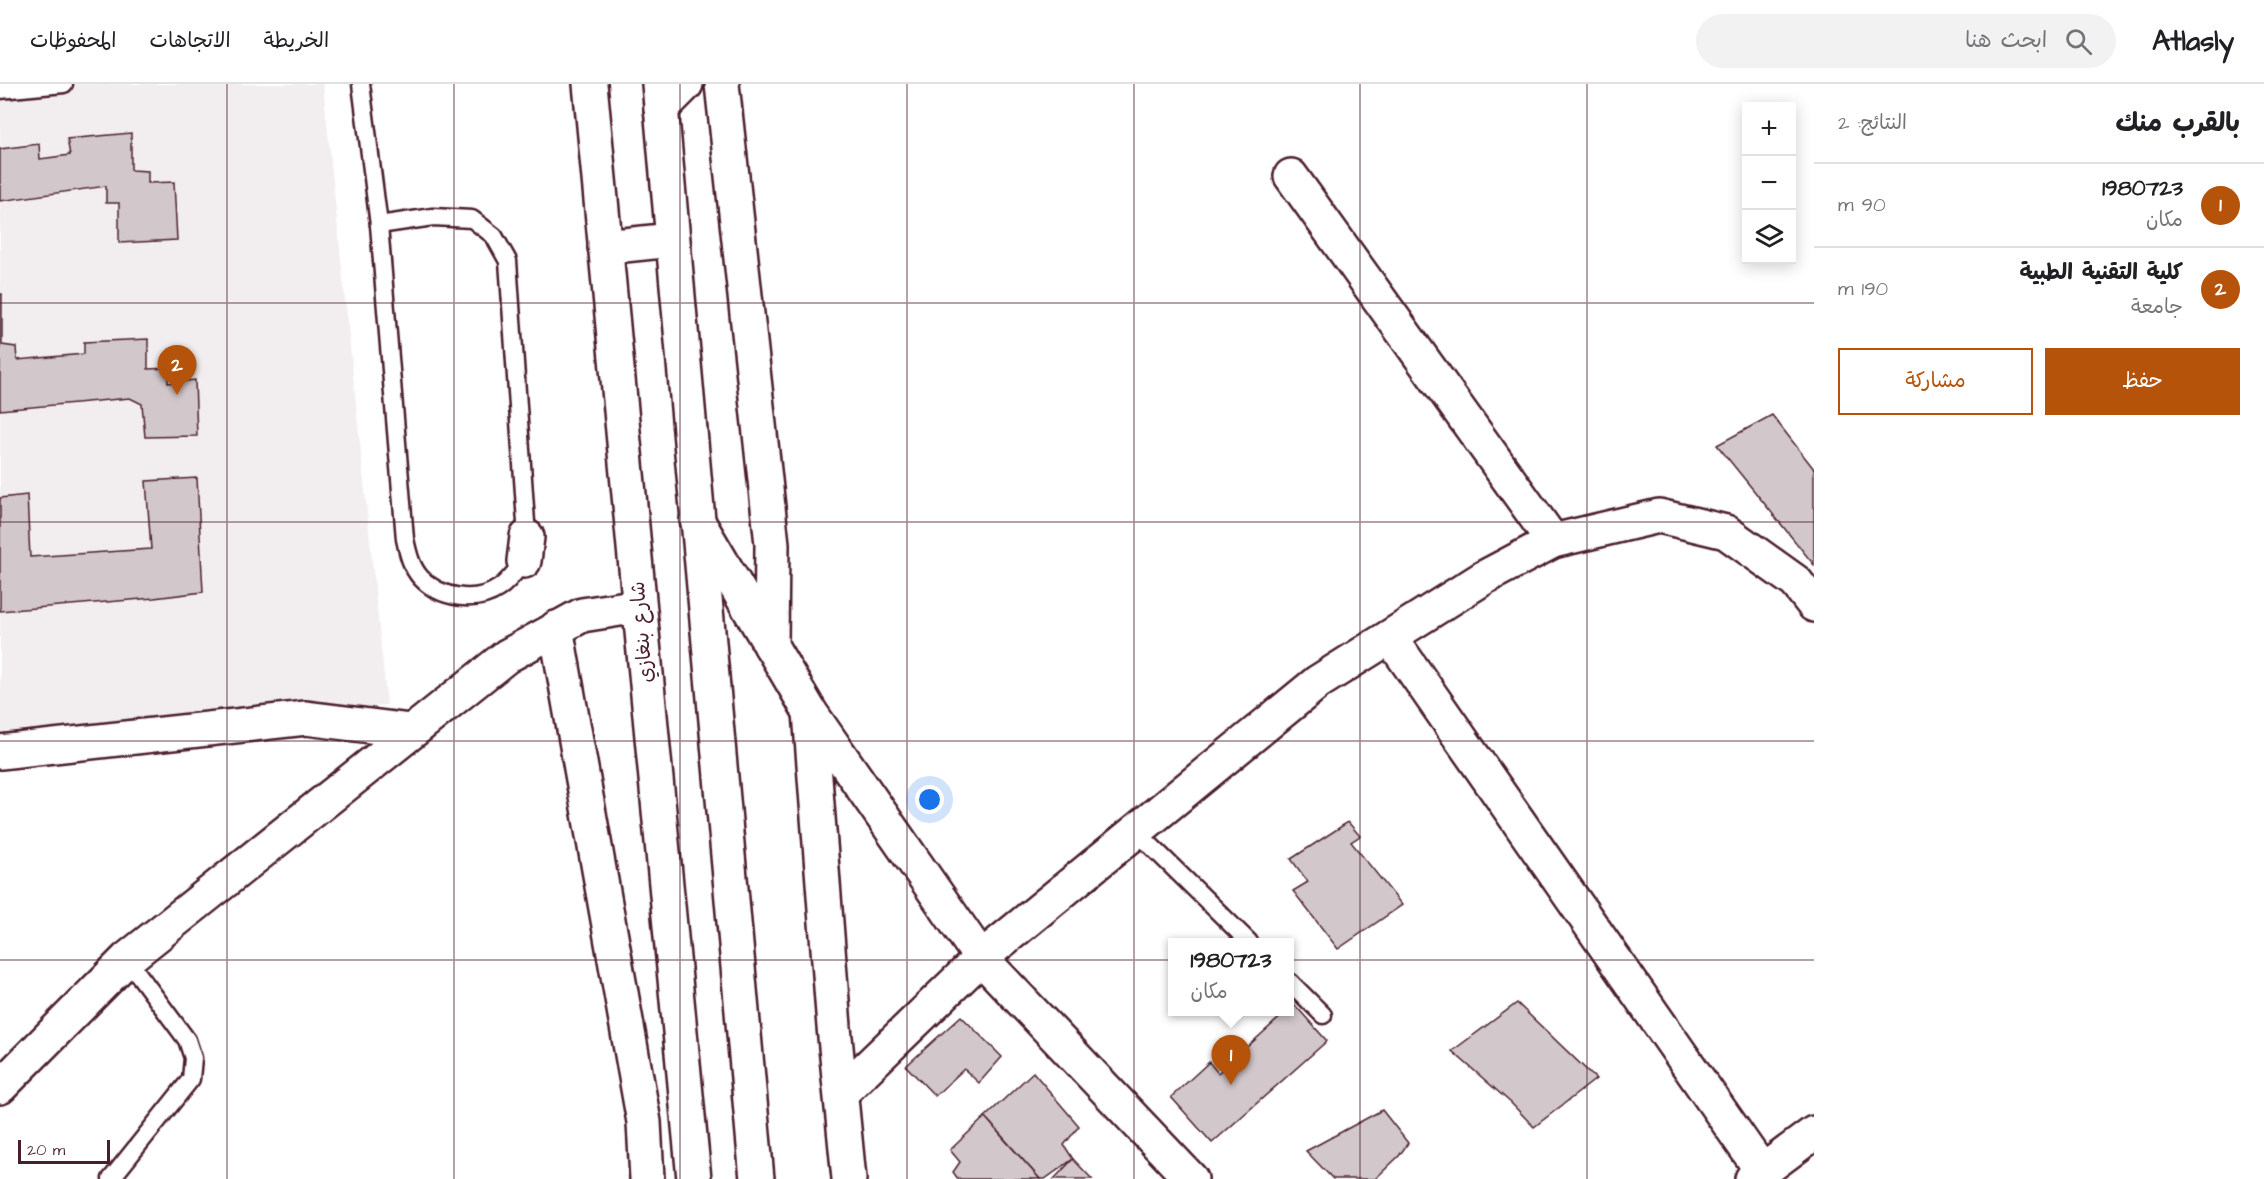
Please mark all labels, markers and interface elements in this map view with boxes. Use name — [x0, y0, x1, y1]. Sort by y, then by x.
search box — [1696, 14, 2116, 68]
text: Atlasly — [2152, 22, 2234, 61]
text: ابحث هنا — [1965, 25, 2047, 56]
icon: search — [2062, 25, 2095, 58]
text: المحفوظات — [30, 26, 116, 55]
text: الاتجاهات — [149, 26, 231, 55]
text: الخريطة — [264, 26, 329, 55]
map controls — [1742, 102, 1796, 264]
button: + — [1742, 102, 1796, 156]
text: بالقرب منك — [2116, 105, 2240, 141]
text: النتائج: 2 — [1838, 109, 1907, 137]
button: − — [1742, 156, 1796, 210]
text: 1980723 — [2102, 173, 2183, 204]
text: 90 m — [1838, 191, 1886, 219]
text: 1 — [2219, 191, 2222, 219]
text: مكان — [2146, 206, 2183, 234]
button: layers — [1742, 210, 1796, 264]
text: كلية التقنية الطبية — [2019, 257, 2183, 288]
text: 190 m — [1838, 275, 1888, 303]
text: 2 — [2215, 275, 2226, 303]
text: جامعة — [2131, 293, 2183, 321]
pin: 2 — [158, 346, 196, 395]
button: مشاركة — [1838, 348, 2033, 415]
button: حفظ — [2045, 348, 2240, 415]
street label: شارع بنغازي — [624, 580, 660, 684]
your location — [915, 785, 944, 814]
popup — [1168, 938, 1294, 1016]
text: 1980723 — [1191, 945, 1271, 976]
text: مكان — [1191, 978, 1228, 1006]
pin: 1 — [1212, 1036, 1250, 1085]
scale bar — [18, 1137, 110, 1164]
text: 20 m — [27, 1139, 65, 1161]

